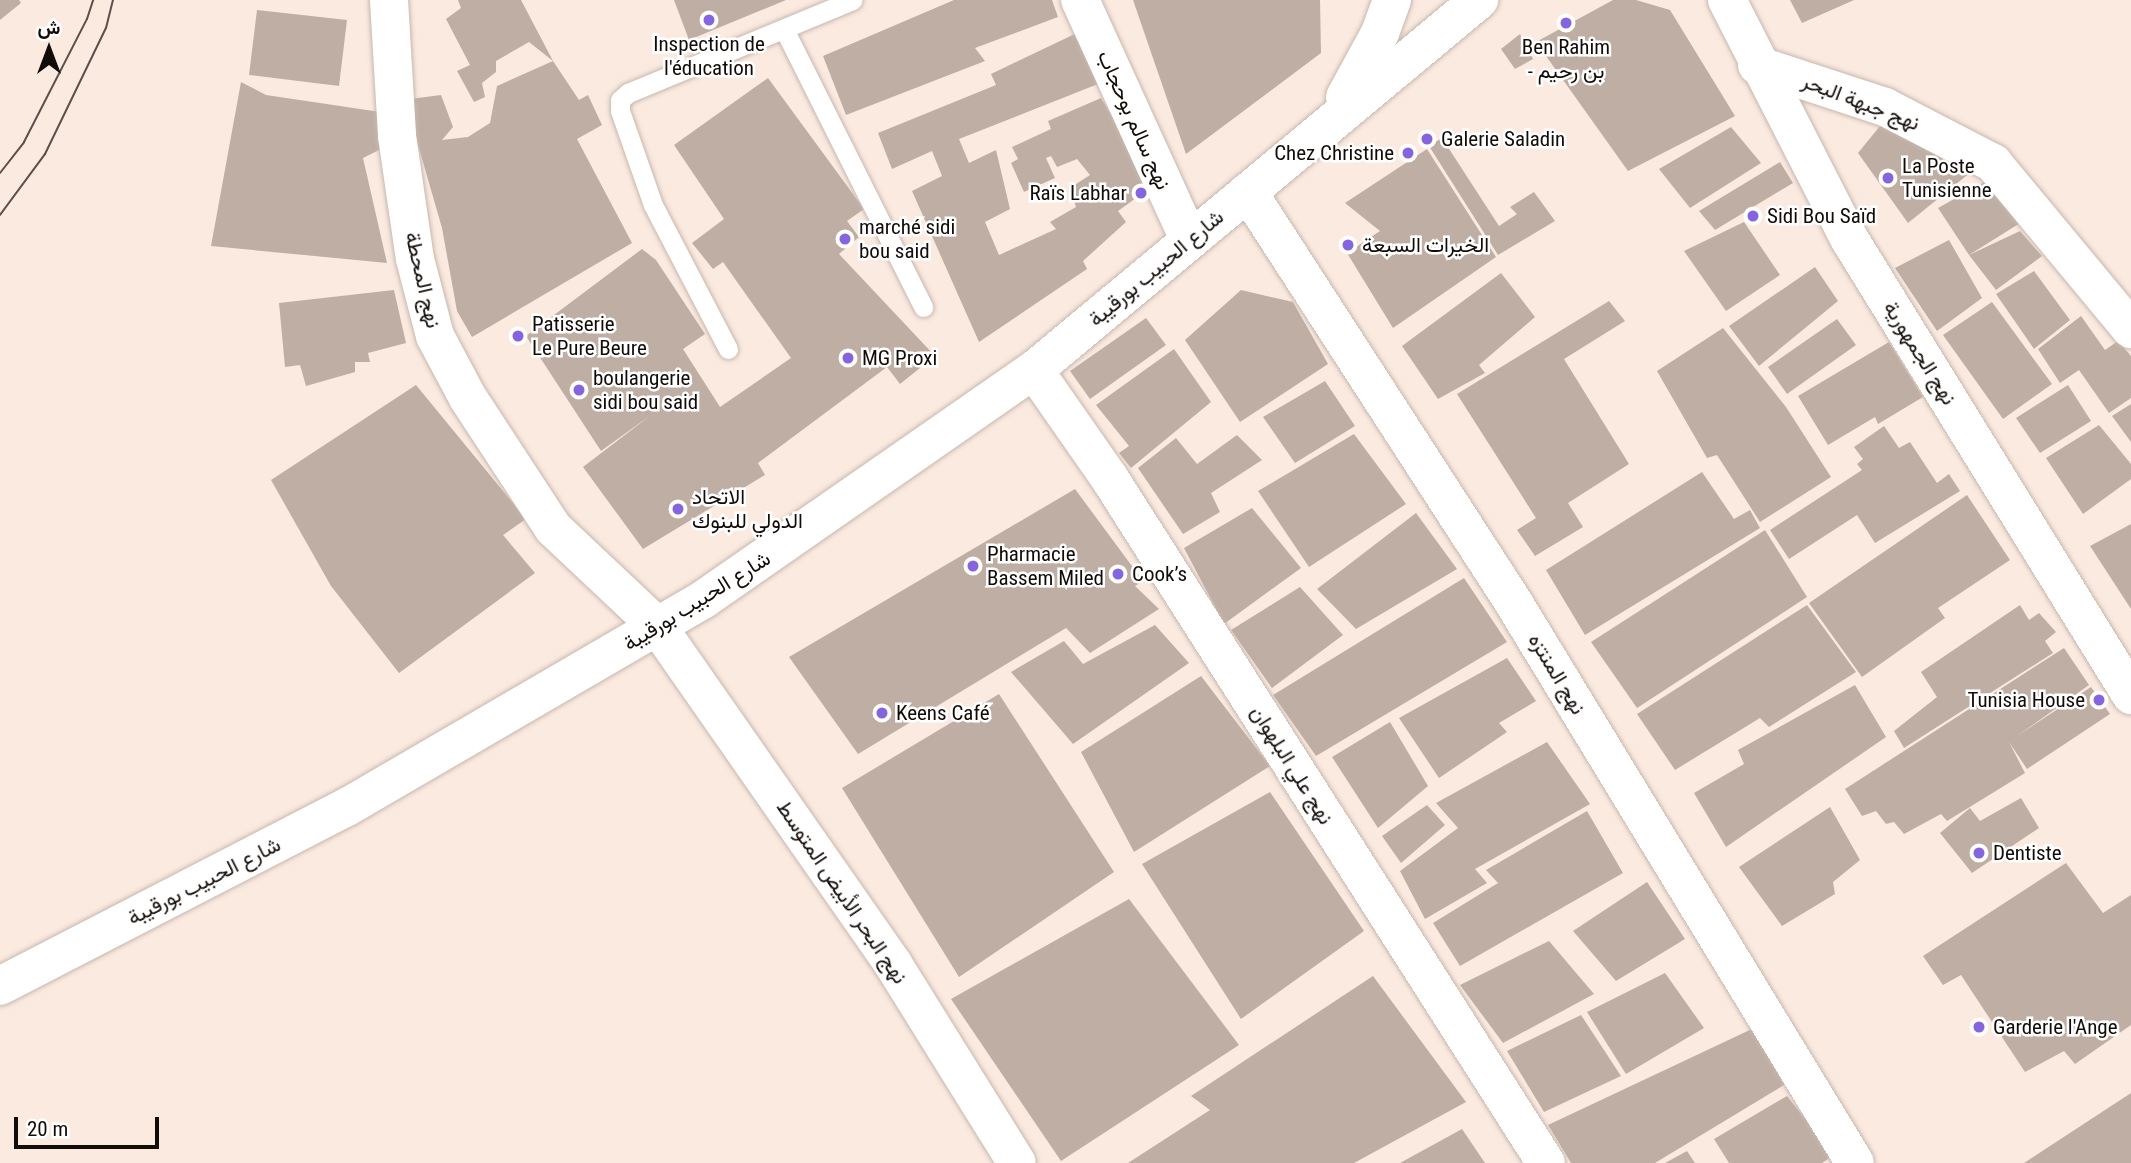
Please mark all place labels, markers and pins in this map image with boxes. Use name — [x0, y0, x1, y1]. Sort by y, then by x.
marker: Inspection de l'éducation — [701, 12, 717, 28]
marker: Ben Rahim - بن رحيم — [1558, 15, 1574, 31]
place label: Inspection de l'éducation — [653, 31, 765, 81]
place label: Ben Rahim - بن رحيم — [1522, 34, 1610, 84]
place label: Galerie Saladin — [1441, 126, 1565, 152]
marker: Galerie Saladin — [1419, 131, 1435, 147]
place label: Chez Christine — [1274, 140, 1394, 166]
marker: Chez Christine — [1400, 145, 1416, 161]
place label: La Poste Tunisienne — [1902, 153, 1992, 203]
marker: La Poste Tunisienne — [1880, 170, 1896, 186]
place label: Raïs Labhar — [1029, 180, 1127, 206]
marker: Raïs Labhar — [1133, 185, 1149, 201]
place label: Sidi Bou Saïd — [1767, 203, 1876, 229]
marker: Sidi Bou Saïd — [1745, 208, 1761, 224]
place label: marché sidi bou said — [859, 214, 955, 264]
marker: marché sidi bou said — [837, 231, 853, 247]
place label: الخيرات السبعة — [1362, 232, 1489, 258]
marker: الخيرات السبعة — [1340, 237, 1356, 253]
place label: Patisserie Le Pure Beure — [532, 311, 647, 361]
marker: Patisserie Le Pure Beure — [510, 328, 526, 344]
place label: MG Proxi — [862, 345, 937, 371]
marker: MG Proxi — [840, 350, 856, 366]
place label: boulangerie sidi bou said — [593, 365, 698, 415]
marker: boulangerie sidi bou said — [571, 382, 587, 398]
place label: الاتحاد الدولي للبنوك — [692, 484, 803, 534]
marker: الاتحاد الدولي للبنوك — [670, 501, 686, 517]
place label: Pharmacie Bassem Miled — [987, 541, 1104, 591]
marker: Pharmacie Bassem Miled — [965, 558, 981, 574]
place label: Cook’s — [1132, 561, 1187, 587]
marker: Cook’s — [1110, 566, 1126, 582]
place label: Tunisia House — [1967, 687, 2085, 713]
marker: Tunisia House — [2091, 692, 2107, 708]
place label: Keens Café — [896, 700, 990, 726]
marker: Keens Café — [874, 705, 890, 721]
place label: Dentiste — [1993, 840, 2062, 866]
marker: Dentiste — [1971, 845, 1987, 861]
place label: Garderie l'Ange — [1993, 1014, 2118, 1040]
marker: Garderie l'Ange — [1971, 1019, 1987, 1035]

